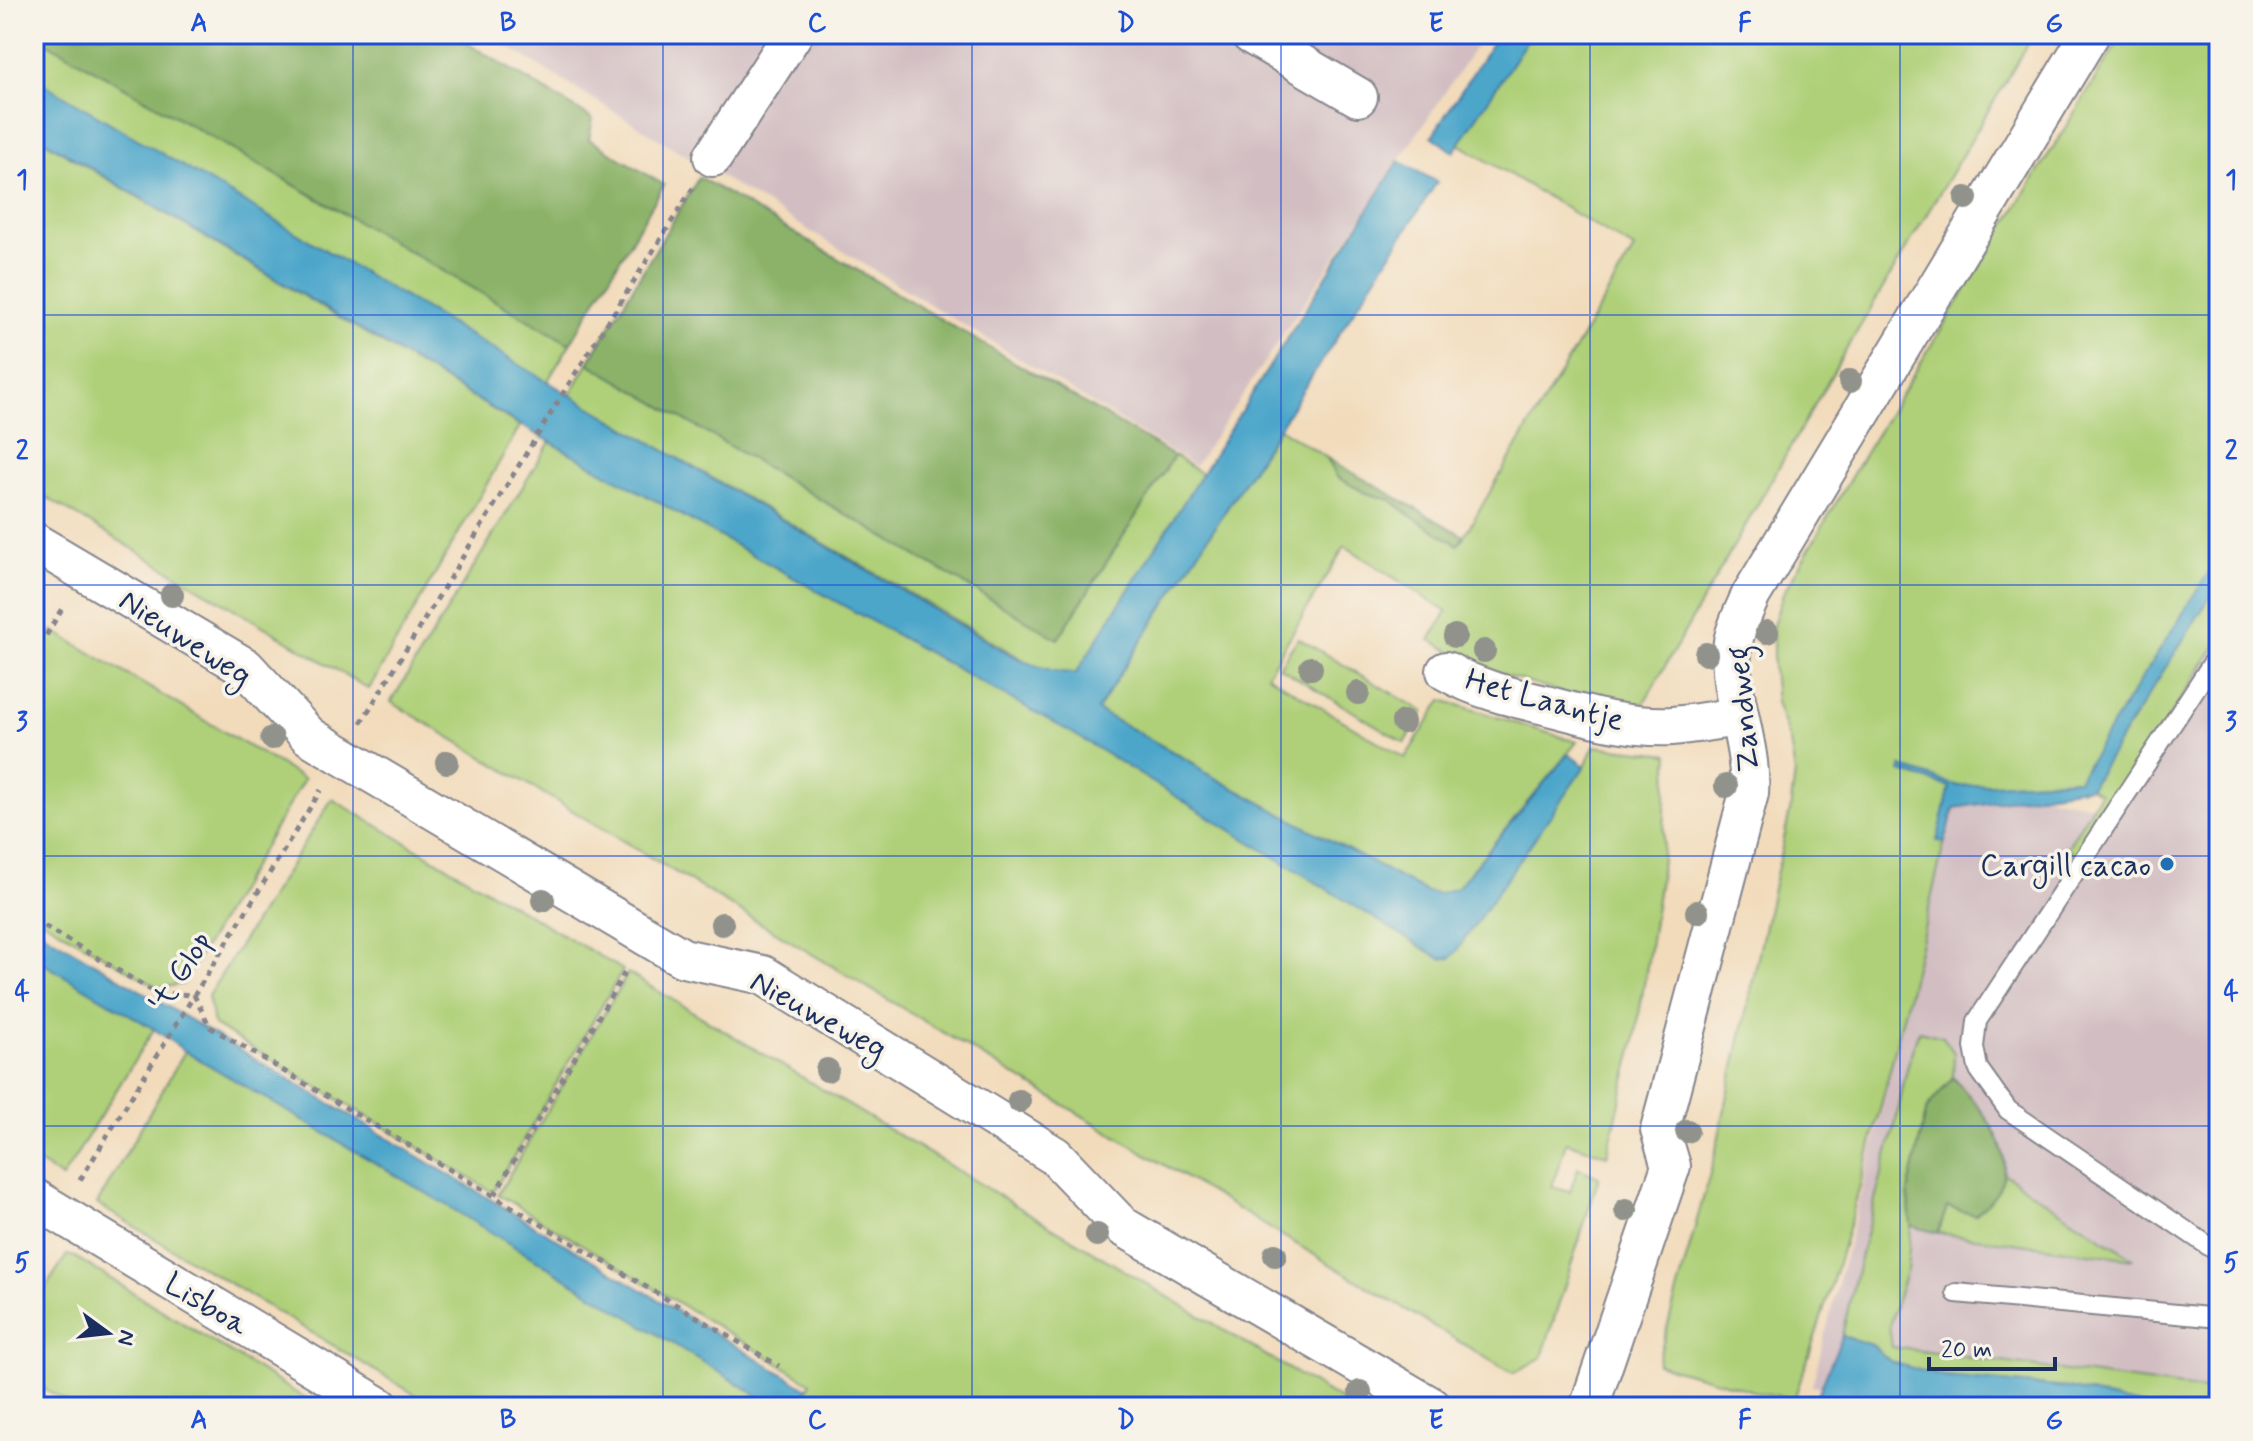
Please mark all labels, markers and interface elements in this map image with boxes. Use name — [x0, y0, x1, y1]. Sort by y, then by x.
text: A — [190, 7, 208, 41]
text: B — [500, 7, 516, 41]
text: C — [808, 7, 827, 41]
text: D — [1117, 7, 1135, 41]
text: E — [1428, 7, 1444, 41]
text: F — [1738, 7, 1752, 41]
text: G — [2045, 7, 2063, 41]
text: 1 — [16, 164, 28, 198]
text: 1 — [2225, 164, 2237, 198]
text: 2 — [16, 435, 29, 469]
text: 2 — [2225, 435, 2238, 469]
street label: Nieuweweg — [109, 580, 259, 699]
street label: Zandweg — [1718, 644, 1773, 774]
street label: Het Laantje — [1461, 660, 1628, 742]
text: 3 — [16, 706, 28, 740]
text: 3 — [2225, 706, 2237, 740]
place label: Cargill cacao — [1980, 845, 2151, 889]
marker: Cargill cacao — [2158, 855, 2176, 873]
street label: 't Glop — [140, 923, 223, 1021]
street label: Nieuweweg — [741, 961, 894, 1072]
text: 4 — [14, 976, 30, 1010]
text: 4 — [2223, 976, 2239, 1010]
text: 5 — [14, 1247, 30, 1281]
text: 5 — [2223, 1247, 2239, 1281]
street label: Lisboa — [156, 1263, 256, 1346]
north arrow — [68, 1293, 148, 1373]
scale bar — [1929, 1321, 2055, 1371]
text: N — [110, 1327, 141, 1348]
text: 20 m — [1941, 1335, 1992, 1366]
text: A — [190, 1404, 208, 1438]
text: B — [500, 1404, 516, 1438]
text: C — [808, 1404, 827, 1438]
text: D — [1117, 1404, 1135, 1438]
text: E — [1428, 1404, 1444, 1438]
text: F — [1738, 1404, 1752, 1438]
text: G — [2045, 1404, 2063, 1438]

